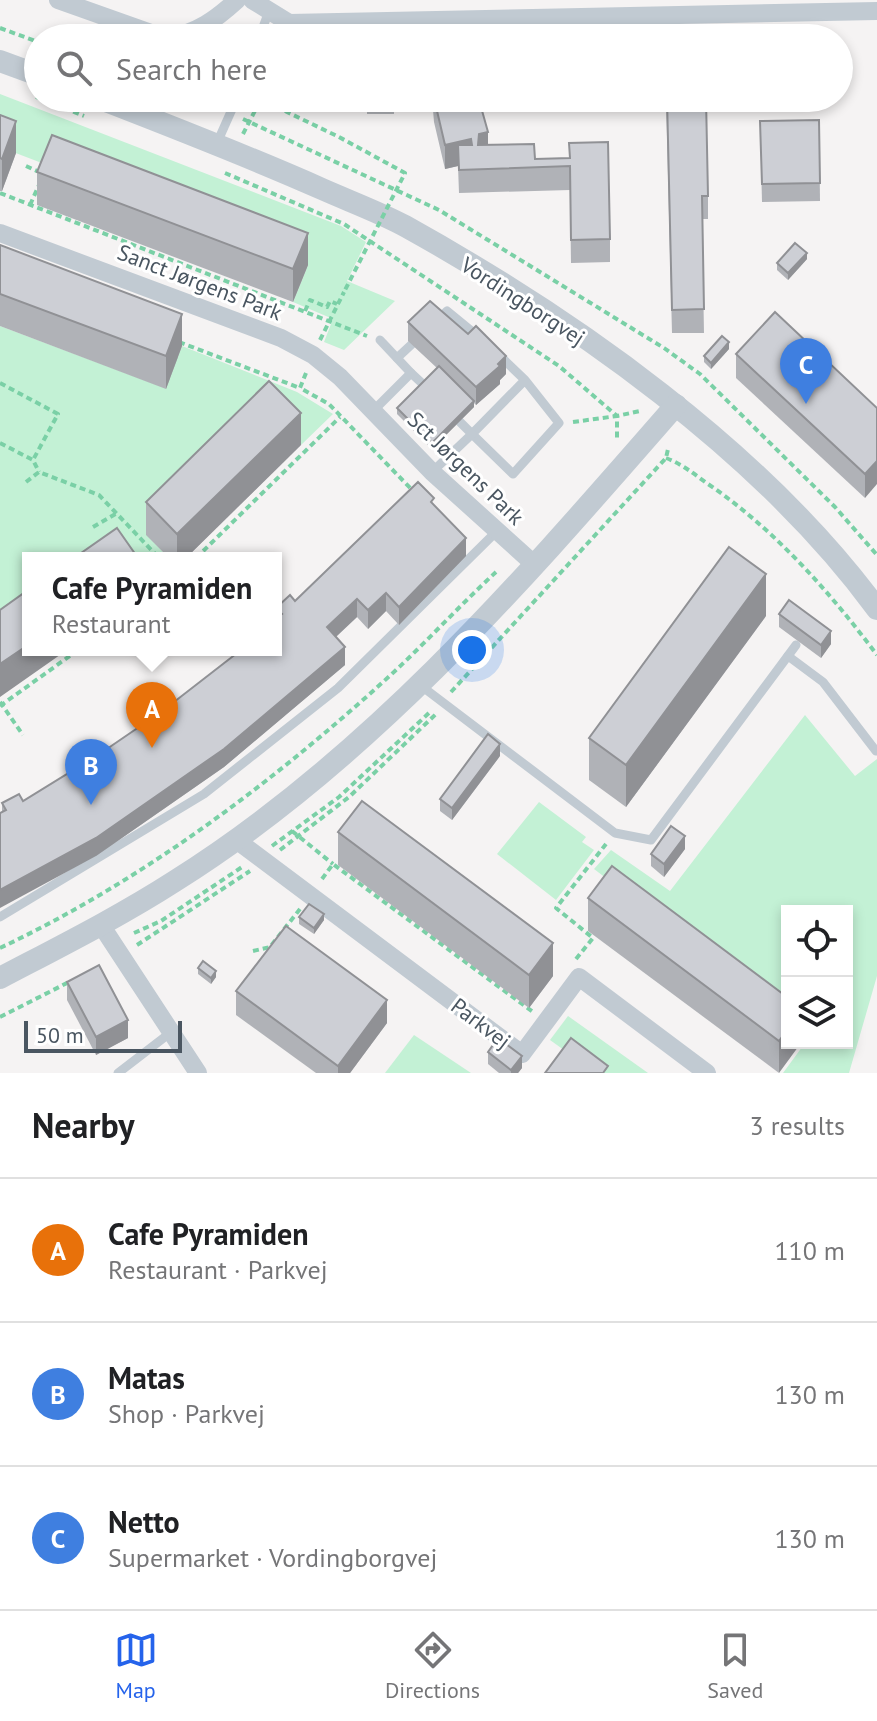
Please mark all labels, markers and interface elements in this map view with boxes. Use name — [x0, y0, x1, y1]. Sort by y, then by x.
search box — [24, 24, 853, 112]
icon: search — [52, 46, 96, 90]
text: Search here — [116, 49, 267, 88]
street label: Sanct Jørgens Park — [114, 238, 287, 326]
street label: Vordingborgvej — [455, 250, 590, 352]
pin: C — [780, 338, 832, 404]
street label: Sct Jørgens Park — [402, 405, 530, 531]
popup — [22, 552, 282, 656]
text: Cafe Pyramiden — [52, 568, 252, 607]
text: Restaurant — [52, 607, 171, 640]
your location — [452, 630, 492, 670]
pin: A — [126, 682, 178, 748]
pin: B — [65, 739, 117, 805]
map controls — [781, 905, 853, 1049]
button: locate — [781, 905, 853, 977]
button: layers — [781, 977, 853, 1049]
street label: Parkvej — [446, 991, 516, 1055]
scale bar — [24, 1017, 182, 1053]
text: 50 m — [36, 1021, 84, 1049]
text: Nearby — [32, 1103, 134, 1147]
text: 3 results — [750, 1109, 845, 1142]
text: Cafe Pyramiden — [108, 1214, 309, 1253]
text: A — [50, 1234, 66, 1267]
text: 110 m — [774, 1234, 845, 1267]
text: Restaurant · Parkvej — [108, 1253, 328, 1286]
text: Matas — [108, 1358, 185, 1397]
text: B — [50, 1378, 66, 1411]
text: 130 m — [774, 1378, 845, 1411]
text: Shop · Parkvej — [108, 1397, 265, 1430]
text: Netto — [108, 1502, 180, 1541]
text: C — [51, 1522, 65, 1555]
text: 130 m — [774, 1522, 845, 1555]
text: Supermarket · Vordingborgvej — [108, 1541, 437, 1574]
tab: Map — [114, 1628, 158, 1704]
tab: Directions — [385, 1628, 480, 1704]
tab: Saved — [707, 1628, 763, 1704]

